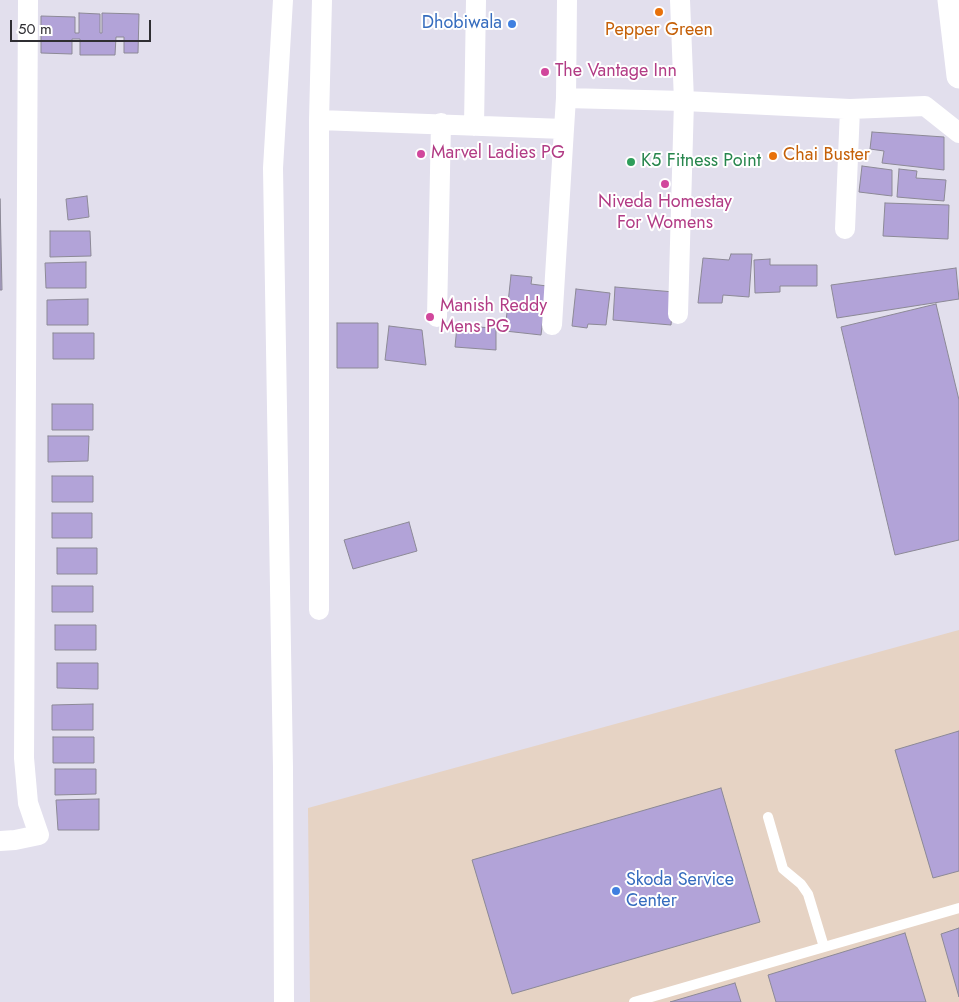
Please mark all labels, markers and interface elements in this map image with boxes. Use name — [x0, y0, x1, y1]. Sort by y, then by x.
marker: Pepper Green — [653, 6, 665, 18]
scale bar — [12, 10, 154, 42]
place label: Dhobiwala — [422, 13, 502, 35]
text: 50 m — [18, 18, 52, 40]
marker: Dhobiwala — [506, 18, 518, 30]
place label: Pepper Green — [605, 20, 713, 42]
place label: The Vantage Inn — [555, 61, 677, 83]
marker: The Vantage Inn — [539, 66, 551, 78]
place label: Marvel Ladies PG — [431, 143, 565, 165]
place label: Chai Buster — [783, 145, 870, 167]
marker: Marvel Ladies PG — [415, 148, 427, 160]
marker: Chai Buster — [767, 150, 779, 162]
place label: K5 Fitness Point — [641, 151, 761, 173]
marker: K5 Fitness Point — [625, 156, 637, 168]
marker: Niveda Homestay For Womens — [659, 178, 671, 190]
place label: Niveda Homestay For Womens — [598, 192, 732, 234]
place label: Manish Reddy Mens PG — [440, 296, 547, 338]
marker: Manish Reddy Mens PG — [424, 311, 436, 323]
place label: Skoda Service Center — [626, 870, 734, 912]
marker: Skoda Service Center — [610, 885, 622, 897]

